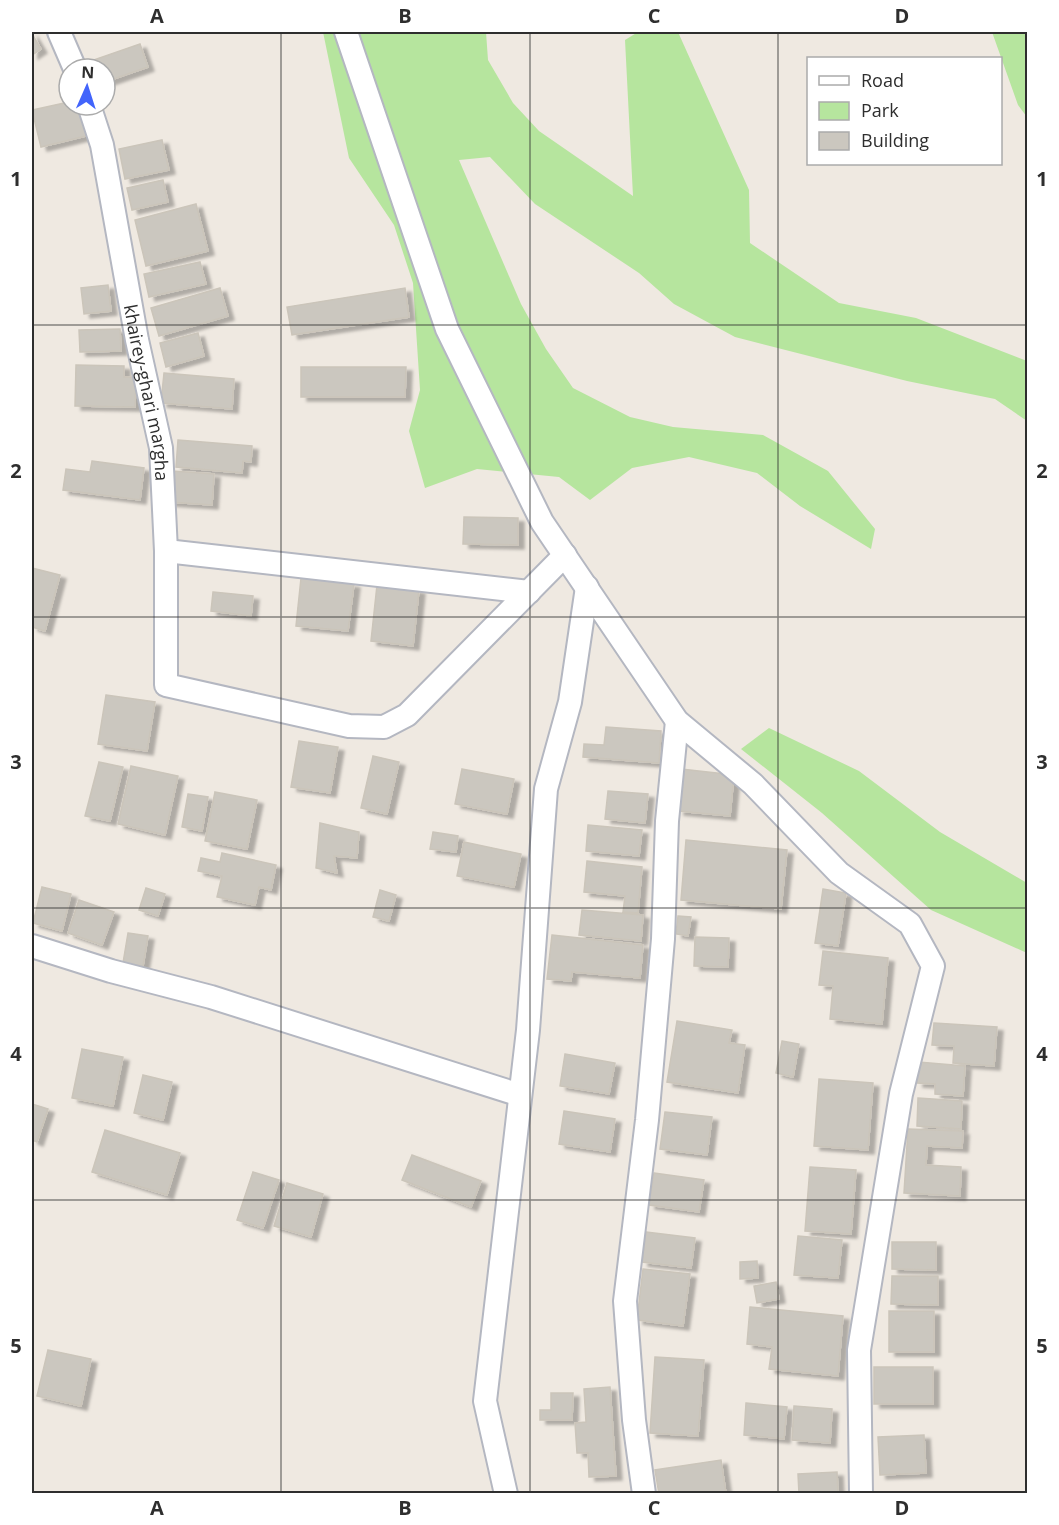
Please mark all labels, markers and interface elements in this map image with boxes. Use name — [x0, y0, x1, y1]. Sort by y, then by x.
text: A — [150, 2, 164, 29]
text: B — [398, 2, 412, 29]
text: C — [648, 2, 661, 29]
text: D — [895, 2, 909, 29]
north arrow — [57, 57, 117, 117]
legend — [807, 57, 1002, 165]
text: N — [81, 61, 95, 83]
text: Road — [861, 68, 904, 92]
text: Park — [861, 98, 899, 122]
text: Building — [861, 128, 929, 152]
text: 1 — [10, 165, 22, 192]
text: 1 — [1036, 165, 1048, 192]
street label: khairey-ghari margha — [119, 302, 175, 482]
text: 2 — [10, 457, 22, 484]
text: 2 — [1036, 457, 1048, 484]
text: 3 — [10, 748, 22, 775]
text: 3 — [1036, 748, 1048, 775]
text: 4 — [10, 1040, 22, 1067]
text: 4 — [1036, 1040, 1048, 1067]
text: 5 — [10, 1332, 22, 1359]
text: 5 — [1036, 1332, 1048, 1359]
text: A — [150, 1494, 164, 1521]
text: B — [398, 1494, 412, 1521]
text: C — [648, 1494, 661, 1521]
text: D — [895, 1494, 909, 1521]

